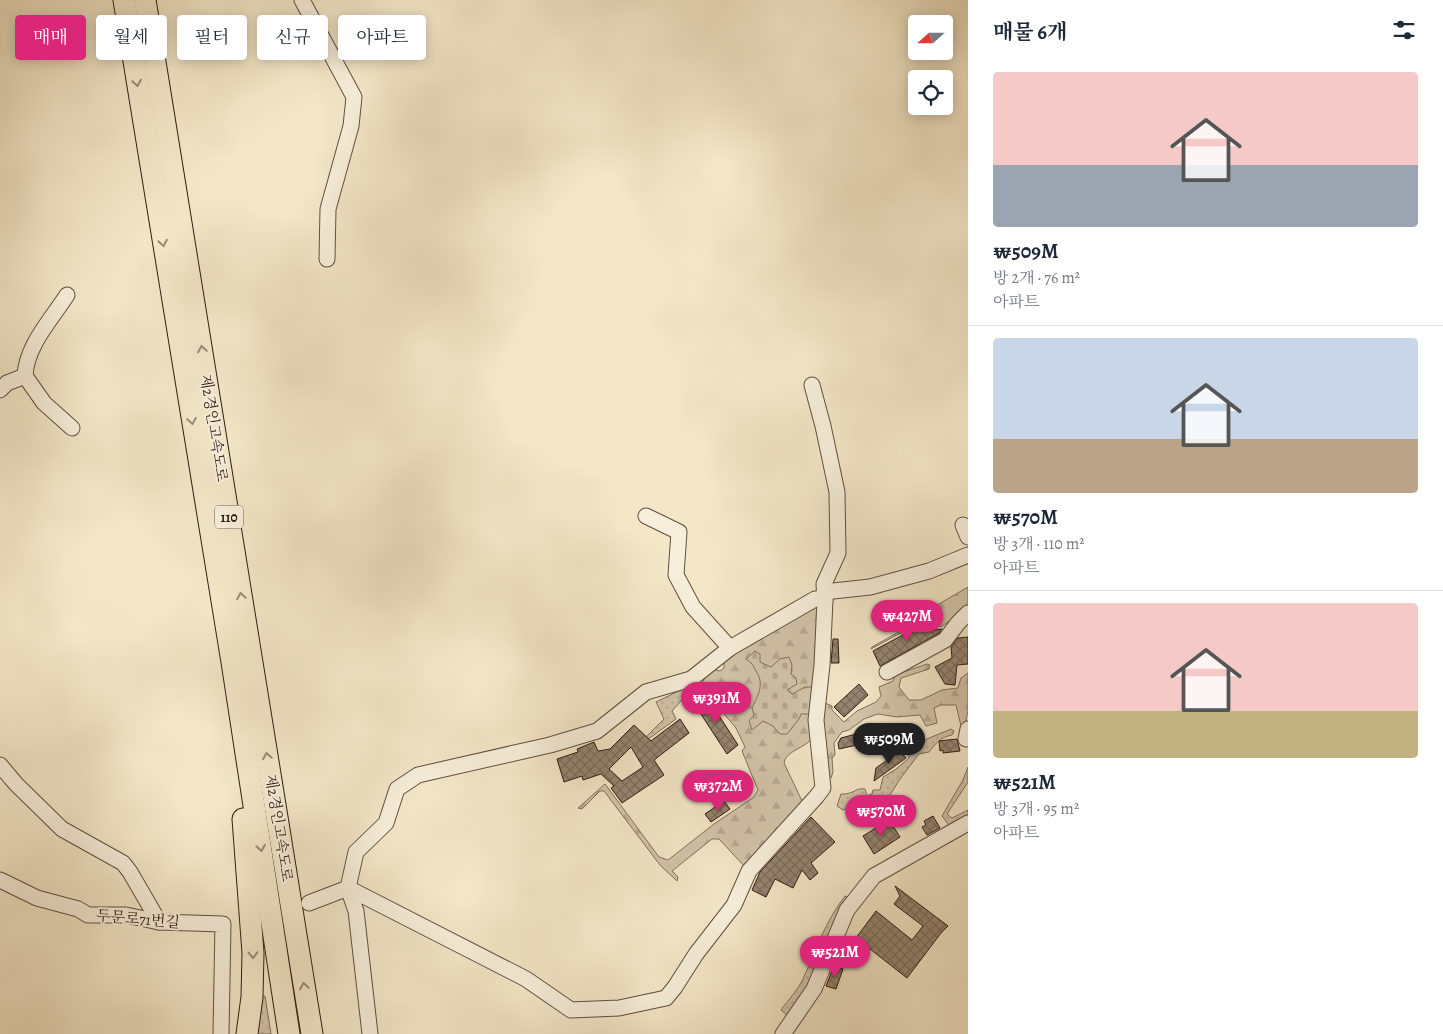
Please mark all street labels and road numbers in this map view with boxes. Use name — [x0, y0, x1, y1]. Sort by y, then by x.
street label: 제2경인고속도로 — [196, 373, 232, 484]
road number: 110 — [215, 506, 243, 528]
street label: 제2경인고속도로 — [261, 773, 297, 884]
street label: 두문로71번길 — [95, 905, 181, 933]

